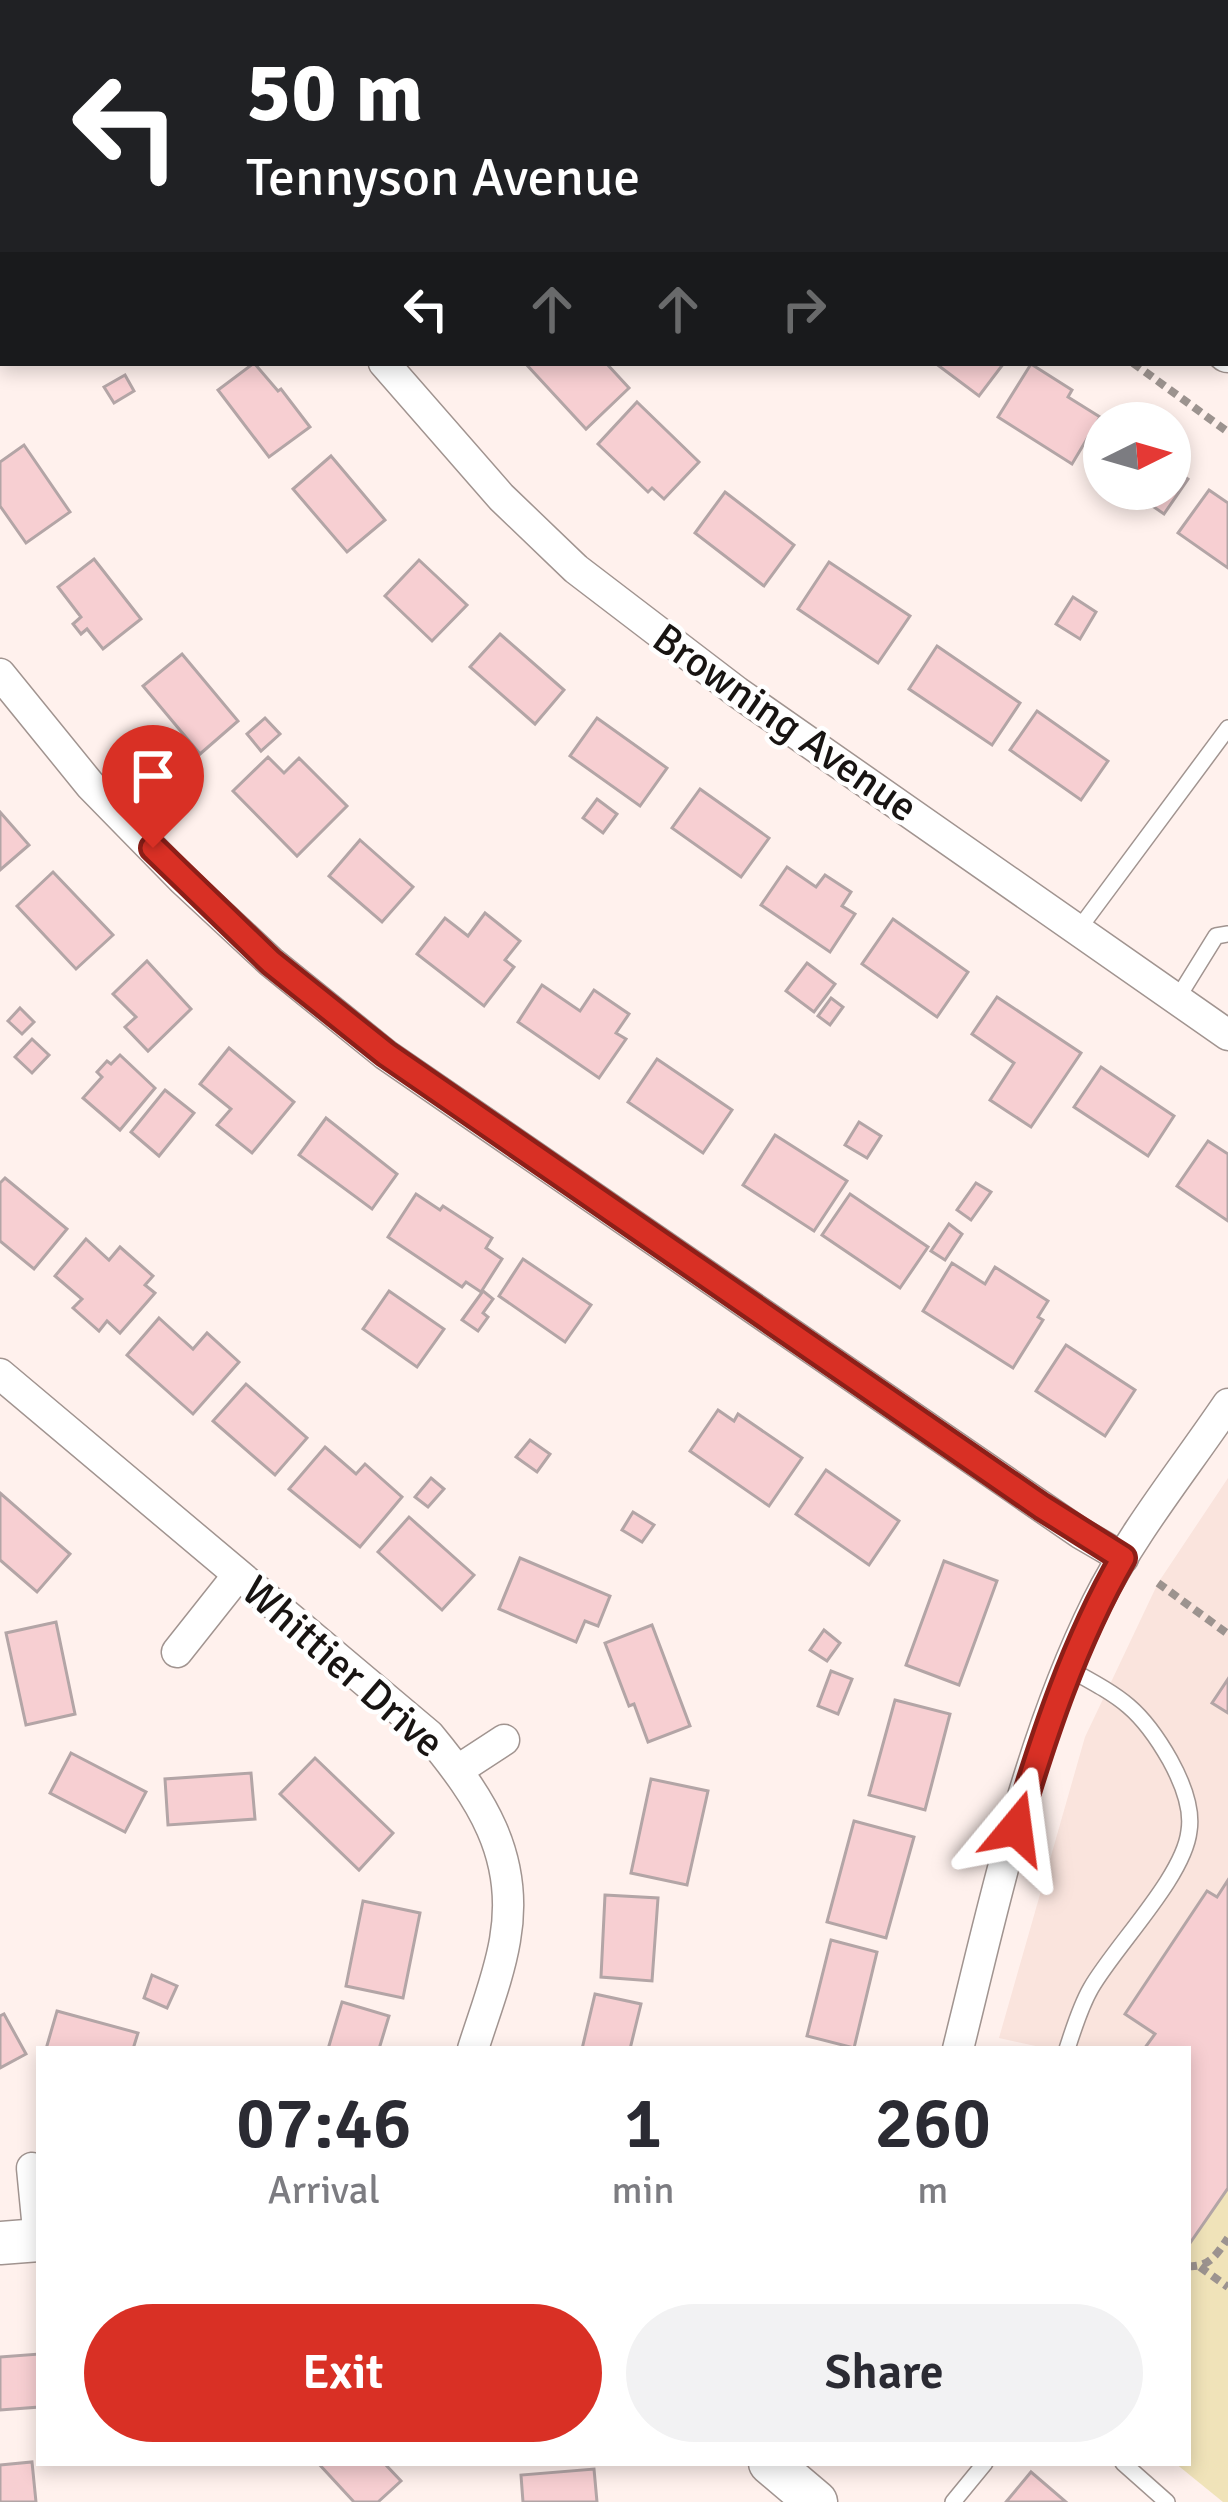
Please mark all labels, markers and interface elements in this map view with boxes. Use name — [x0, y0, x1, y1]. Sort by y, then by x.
text: 50 m — [246, 41, 423, 145]
icon: left — [48, 48, 204, 204]
text: Tennyson Avenue — [246, 144, 640, 211]
icon: left — [393, 276, 459, 342]
icon: ahead — [519, 276, 585, 342]
icon: ahead — [645, 276, 711, 342]
icon: right — [771, 276, 837, 342]
north arrow — [1083, 402, 1191, 510]
map controls — [1083, 402, 1191, 510]
street label: Browning Avenue — [643, 613, 927, 833]
pin — [102, 725, 204, 848]
icon: arrive — [120, 743, 186, 809]
street label: Whittier Drive — [232, 1566, 454, 1768]
position arrow — [953, 1765, 1079, 1891]
text: 07:46 — [236, 2079, 412, 2168]
text: 1 — [624, 2079, 663, 2168]
text: 260 — [874, 2079, 991, 2168]
text: Arrival — [268, 2166, 380, 2214]
text: min — [612, 2166, 675, 2214]
text: m — [917, 2166, 948, 2214]
button: Exit — [84, 2304, 602, 2442]
button: Share — [626, 2304, 1143, 2442]

